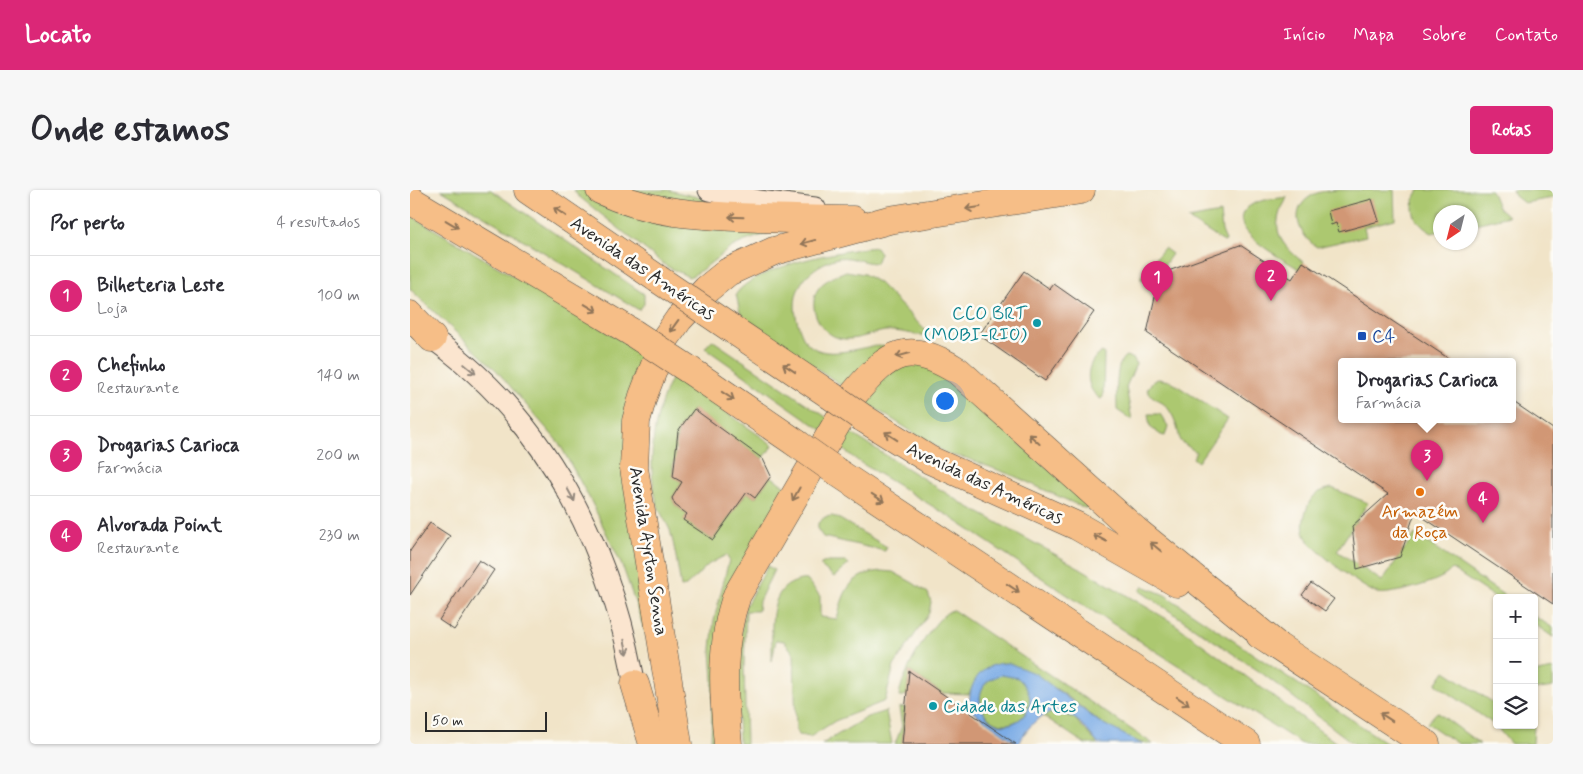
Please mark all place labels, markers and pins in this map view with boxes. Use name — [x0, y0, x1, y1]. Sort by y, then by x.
pin: 2 — [1255, 260, 1287, 301]
pin: 1 — [1141, 261, 1173, 302]
place label: CCO BRT (MOBI-RIO) — [924, 302, 1028, 347]
marker: CCO BRT (MOBI-RIO) — [1031, 317, 1043, 329]
place label: C4 — [1372, 325, 1395, 349]
marker: C4 — [1356, 330, 1368, 342]
pin: 3 — [1411, 440, 1443, 481]
pin: 4 — [1467, 482, 1499, 523]
marker: Armazém da Roça — [1414, 486, 1426, 498]
place label: Armazém da Roça — [1382, 500, 1458, 545]
place label: Cidade das Artes — [943, 695, 1077, 719]
marker: Cidade das Artes — [927, 700, 939, 712]

